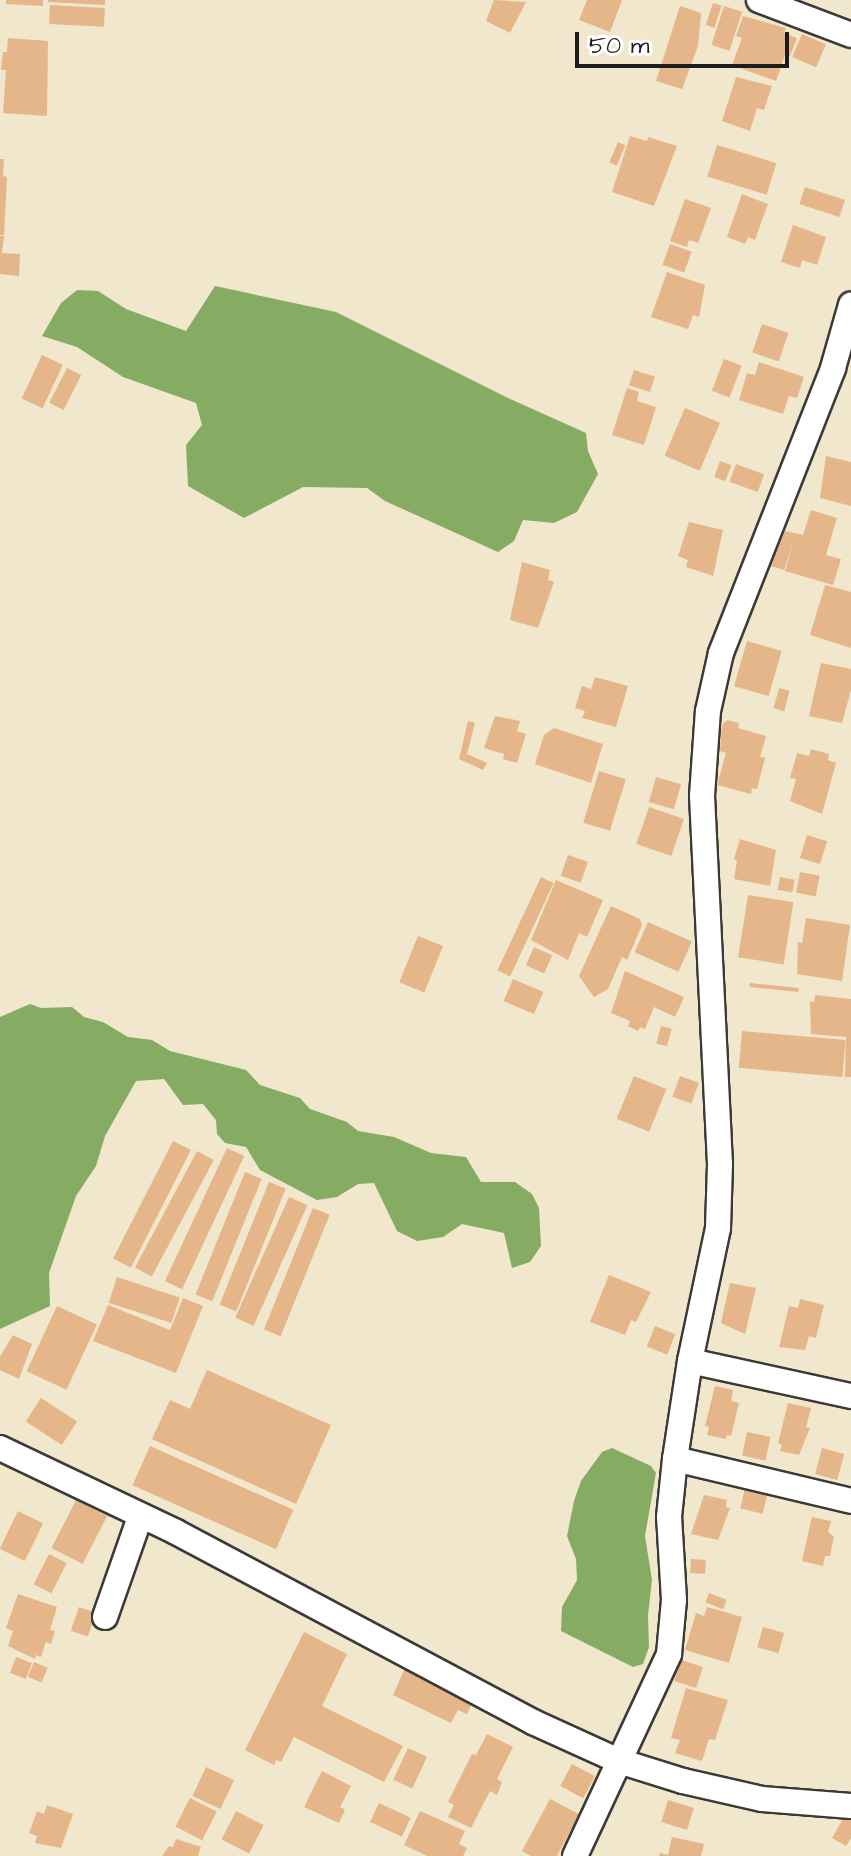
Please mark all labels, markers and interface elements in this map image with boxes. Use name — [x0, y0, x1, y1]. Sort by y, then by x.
scale bar — [579, 16, 793, 66]
text: 50 m — [589, 29, 649, 63]

